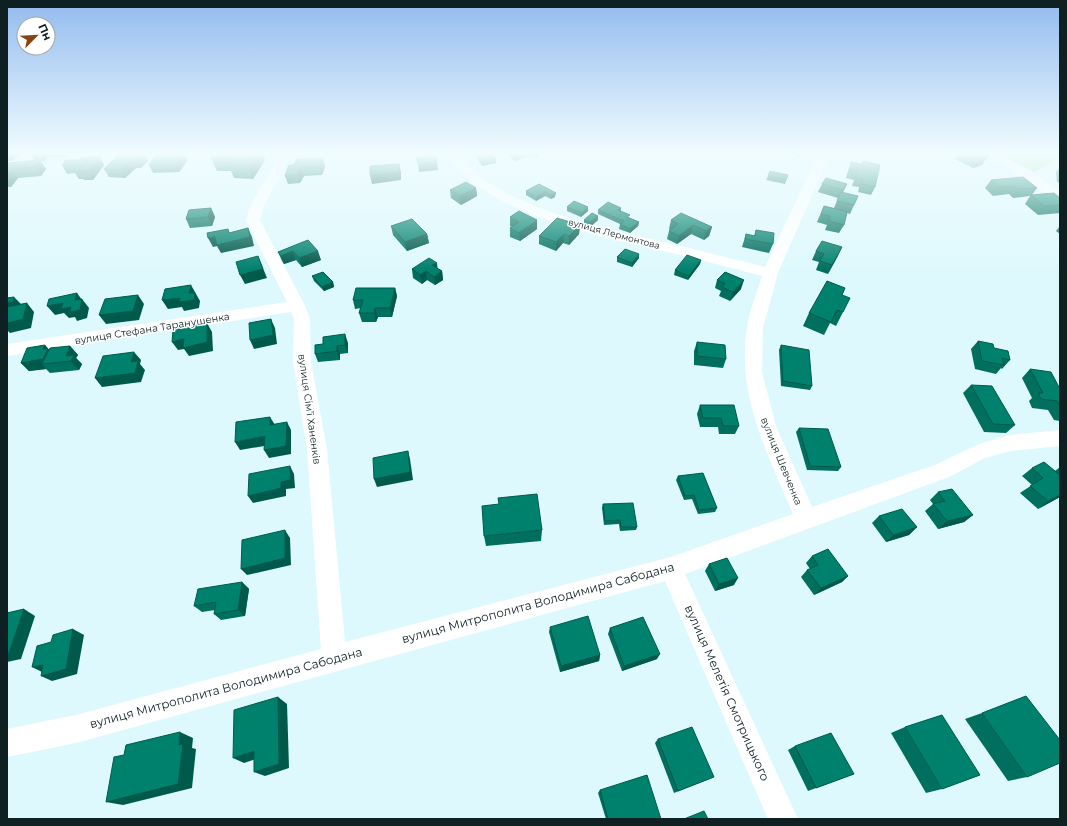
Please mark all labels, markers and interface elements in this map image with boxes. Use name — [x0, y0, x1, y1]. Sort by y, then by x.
north arrow — [16, 16, 56, 56]
text: Пн — [35, 22, 55, 42]
street label: вулиця Лермонтова — [567, 216, 661, 251]
street label: вулиця Стефана Таранушенка — [74, 310, 231, 347]
street label: вулиця Сімʼї Ханенків — [295, 353, 324, 465]
street label: вулиця Шевченка — [758, 415, 805, 507]
street label: вулиця Митрополита Володимира Сабодана — [400, 559, 676, 646]
street label: вулиця Мелетія Смотрицького — [682, 602, 773, 783]
street label: вулиця Митрополита Володимира Сабодана — [88, 644, 364, 731]

